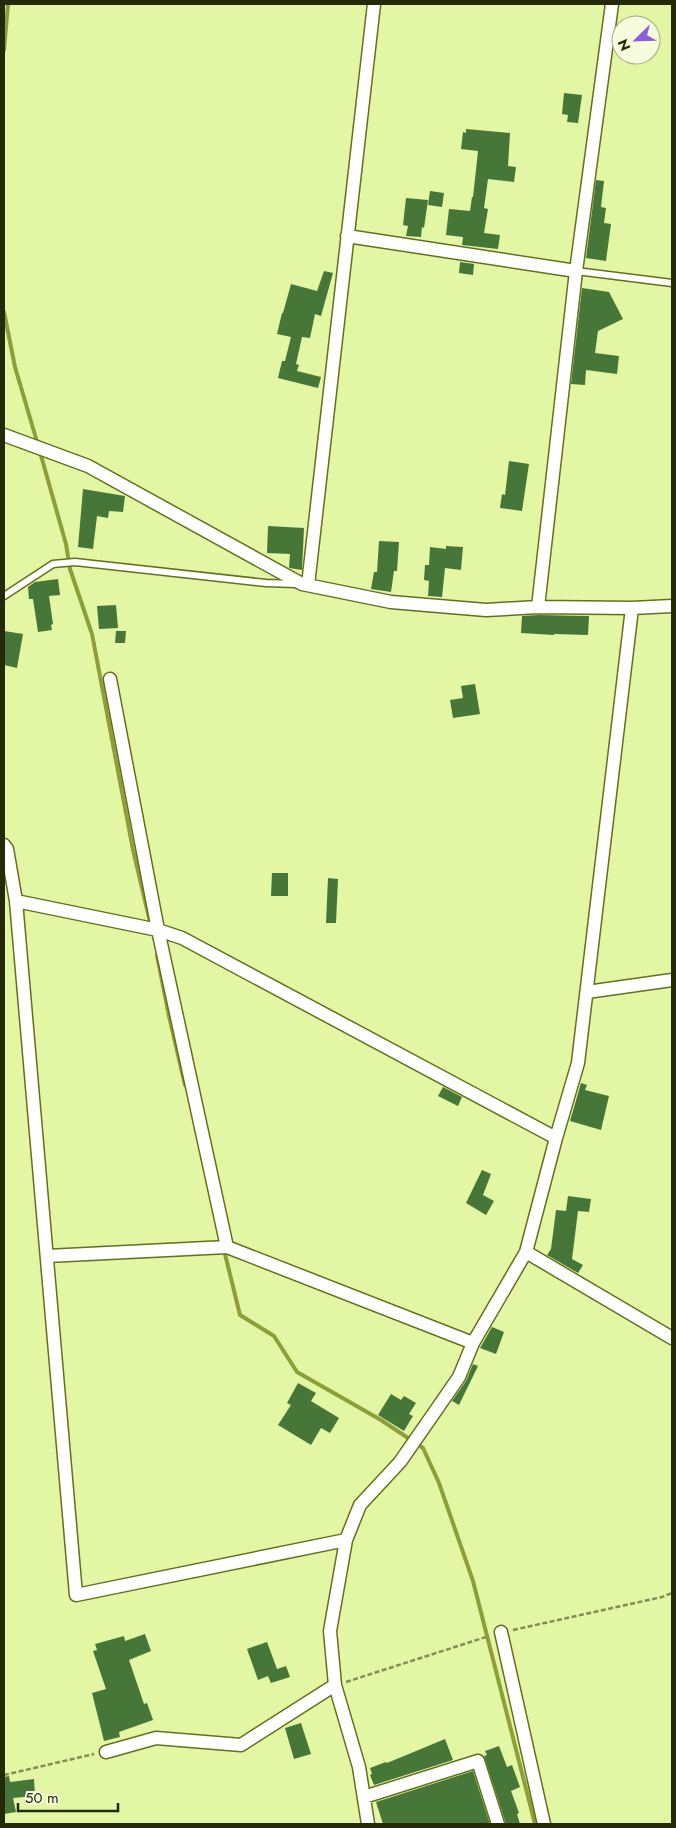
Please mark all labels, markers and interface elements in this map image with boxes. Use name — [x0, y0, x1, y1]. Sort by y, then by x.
north arrow — [611, 15, 661, 65]
text: N — [613, 36, 635, 54]
scale bar — [18, 1780, 118, 1812]
text: 50 m — [25, 1787, 59, 1809]

